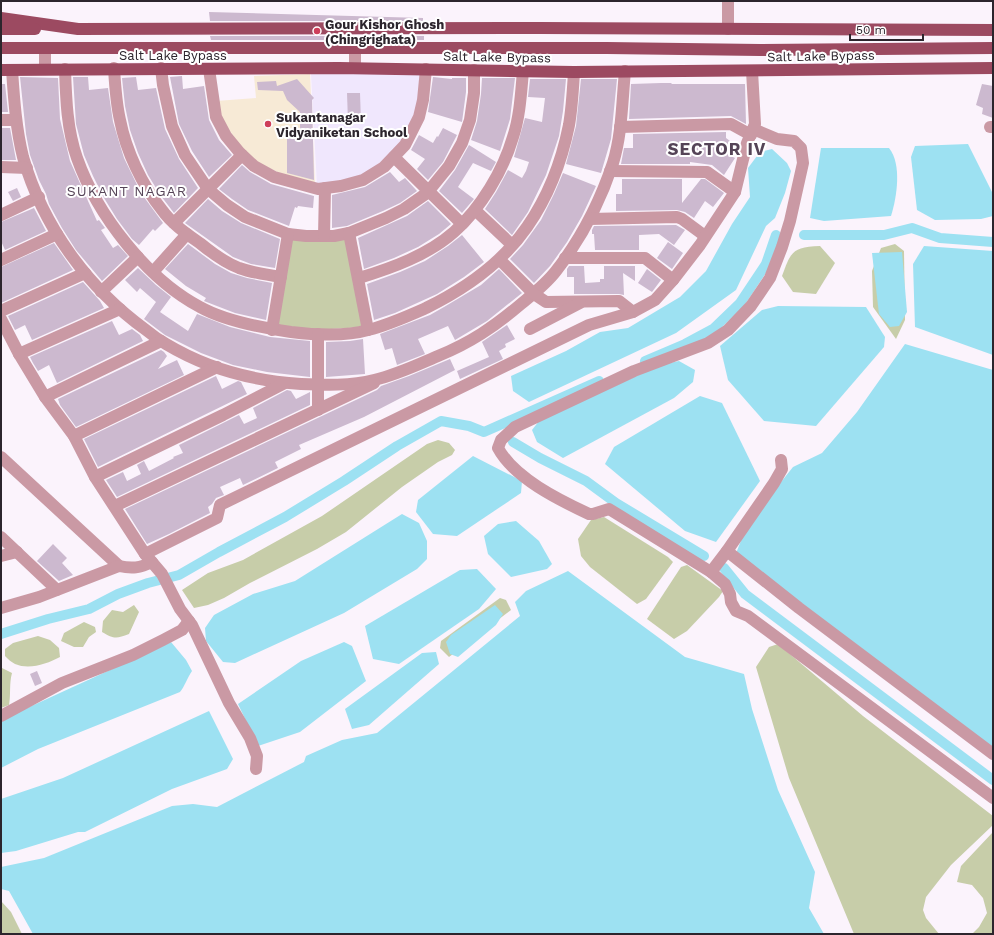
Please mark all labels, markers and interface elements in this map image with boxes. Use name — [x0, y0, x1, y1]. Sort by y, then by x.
scale bar — [850, 16, 923, 42]
place label: Gour Kishor Ghosh (Chingrighata) — [325, 17, 444, 47]
text: 50 m — [856, 23, 886, 37]
marker: Gour Kishor Ghosh (Chingrighata) — [312, 26, 322, 36]
street label: Salt Lake Bypass — [119, 48, 227, 63]
street label: Salt Lake Bypass — [767, 48, 875, 64]
street label: Salt Lake Bypass — [443, 49, 551, 65]
place label: Sukantanagar Vidyaniketan School — [276, 110, 408, 140]
marker: Sukantanagar Vidyaniketan School — [263, 119, 273, 129]
district label: SECTOR IV — [668, 139, 766, 159]
district label: SUKANT NAGAR — [67, 183, 187, 199]

